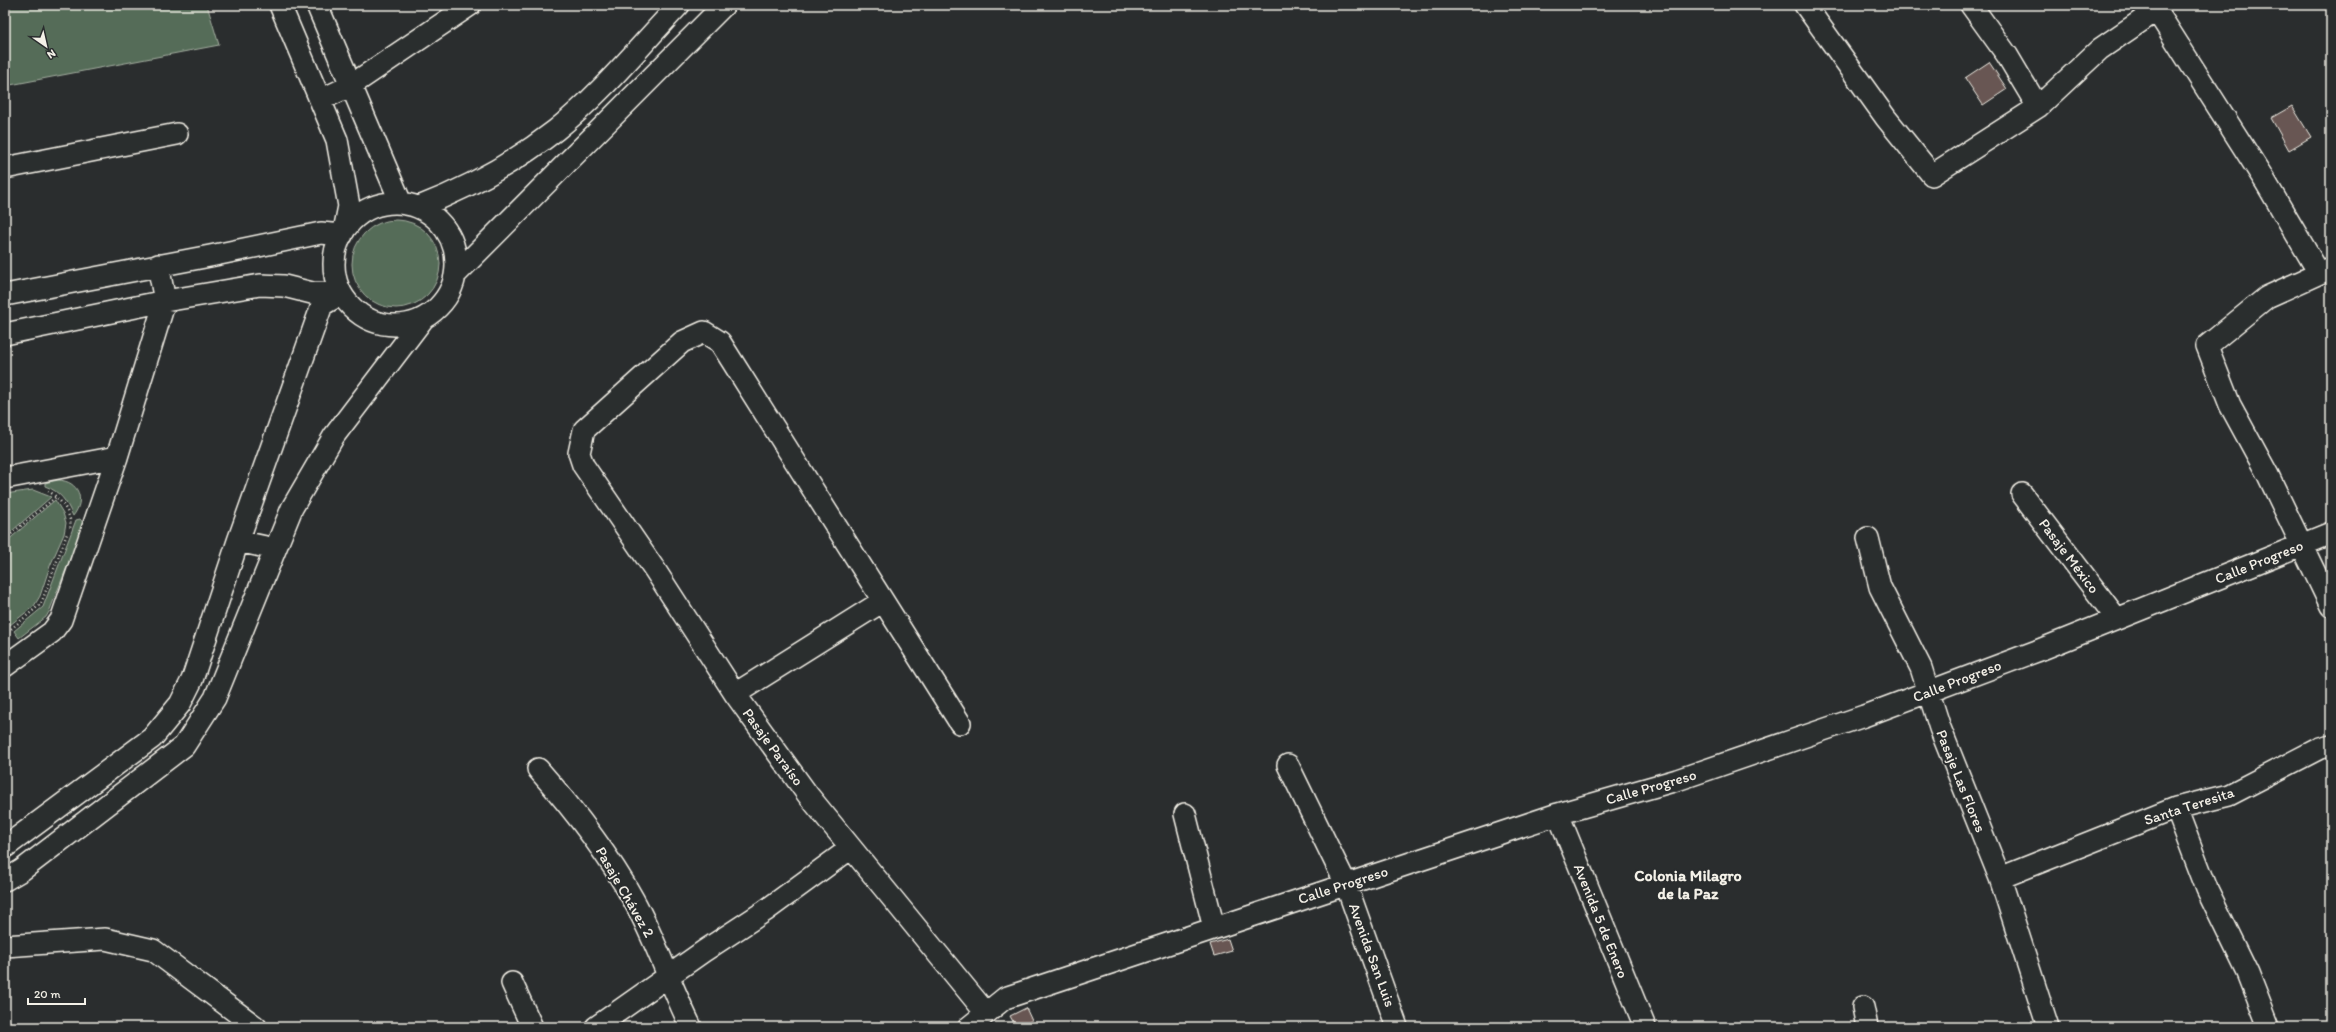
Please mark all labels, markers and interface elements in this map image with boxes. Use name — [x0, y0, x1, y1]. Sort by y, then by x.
north arrow — [26, 26, 66, 66]
text: N — [45, 46, 58, 61]
street label: Pasaje México — [2035, 515, 2103, 597]
street label: Calle Progreso — [2212, 536, 2306, 588]
street label: Calle Progreso — [1910, 656, 2004, 706]
street label: Pasaje Paraíso — [739, 705, 807, 789]
street label: Pasaje Las Flores — [1932, 727, 1990, 835]
street label: Calle Progreso — [1604, 765, 1698, 809]
street label: Santa Teresita — [2142, 783, 2237, 829]
street label: Pasaje Chávez 2 — [592, 843, 658, 941]
street label: Avenida 5 de Enero — [1570, 861, 1632, 981]
street label: Calle Progreso — [1296, 862, 1390, 908]
district label: Colonia Milagro de la Paz — [1634, 866, 1742, 903]
street label: Avenida San Luis — [1345, 901, 1399, 1010]
scale bar — [28, 980, 85, 1006]
text: 20 m — [34, 987, 61, 1001]

